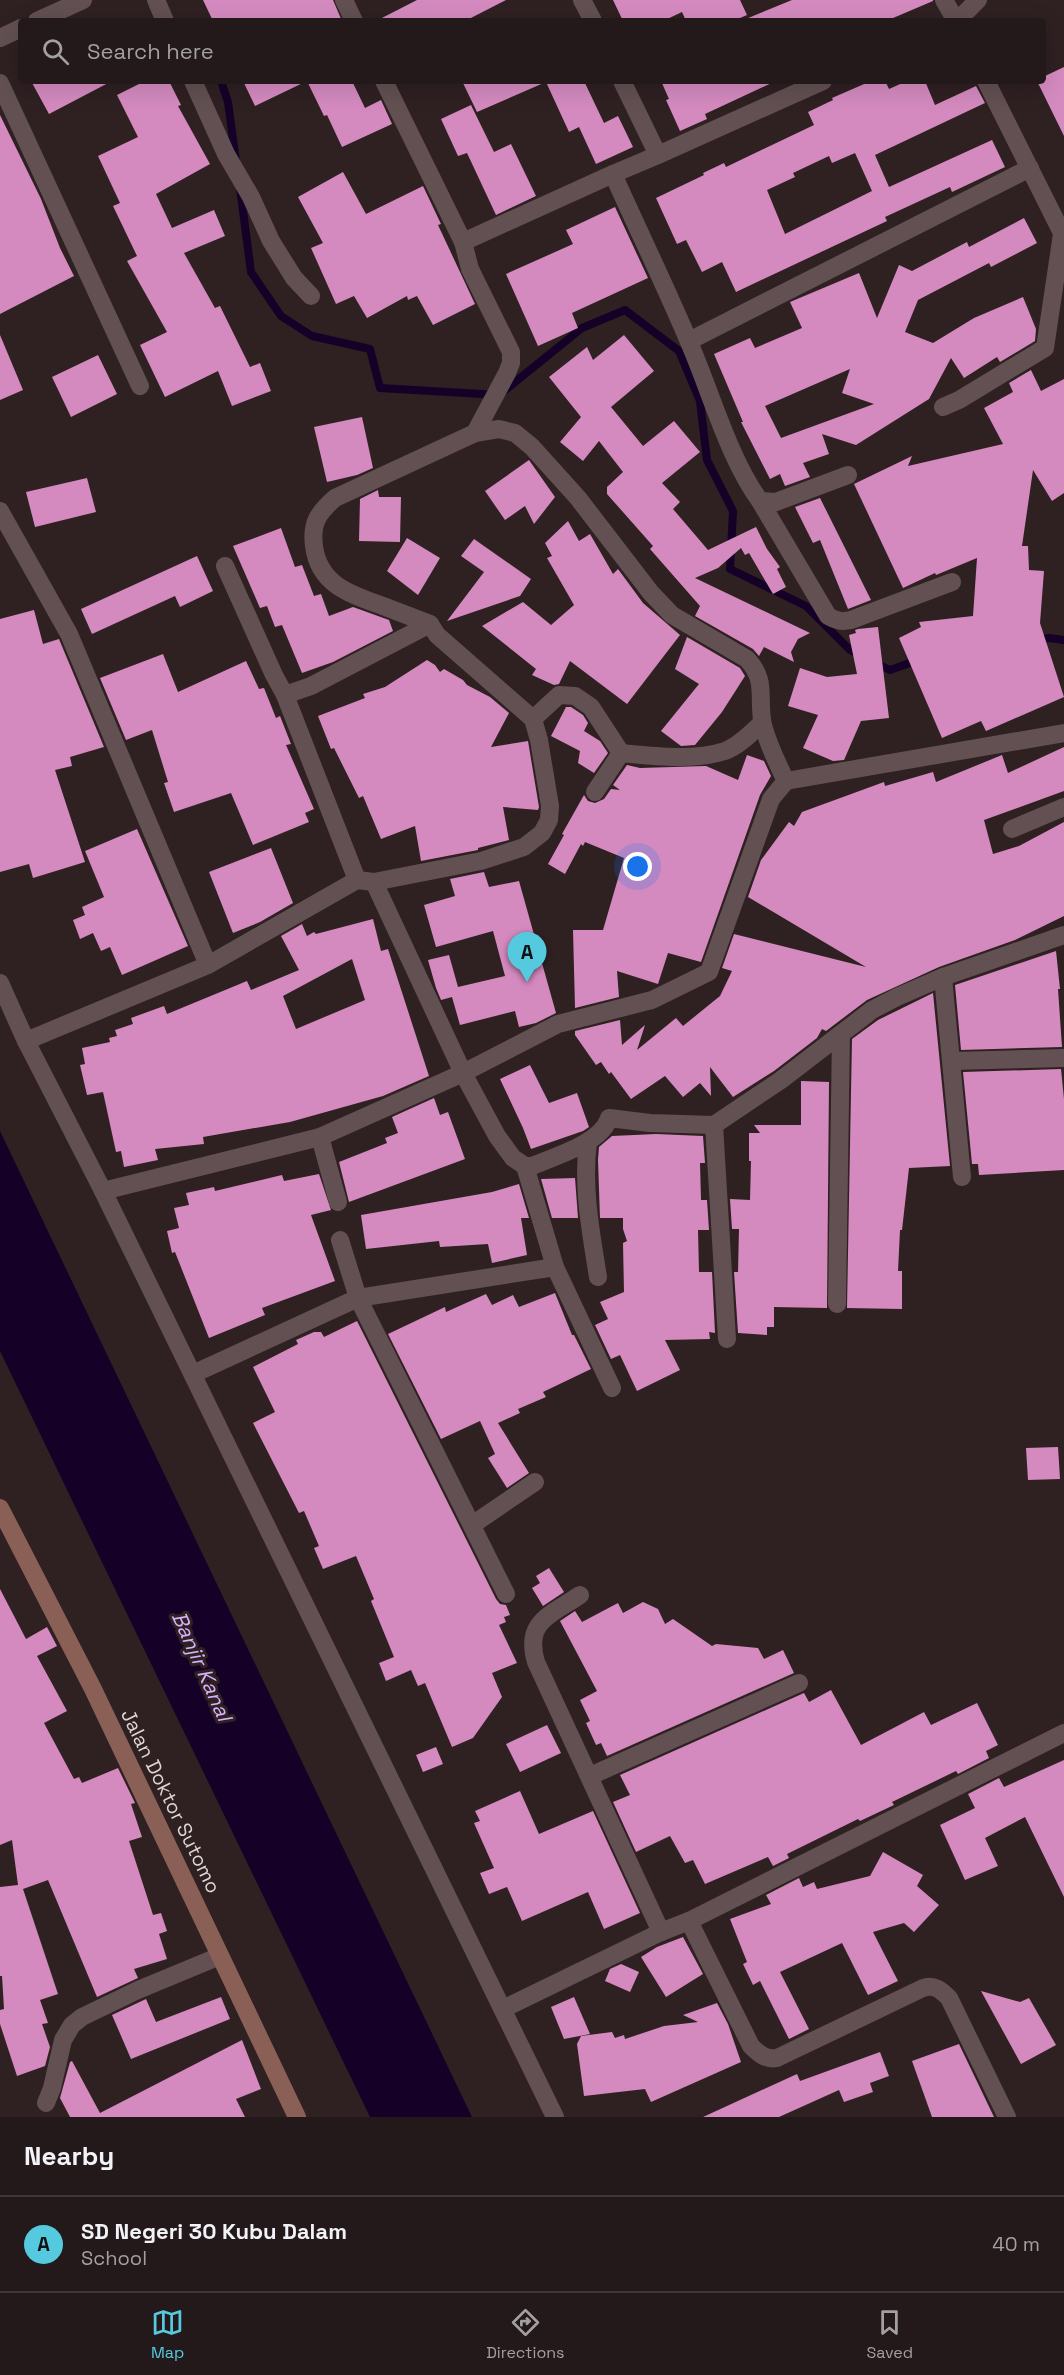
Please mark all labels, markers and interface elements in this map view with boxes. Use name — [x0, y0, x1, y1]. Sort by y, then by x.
search box — [18, 18, 1046, 84]
icon: search — [39, 35, 72, 68]
text: Search here — [87, 37, 214, 65]
your location — [623, 852, 652, 881]
pin: A — [508, 932, 546, 982]
water label: Banjir Kanal — [166, 1607, 239, 1728]
street label: Jalan Doktor Sutomo — [115, 1704, 227, 1898]
text: Nearby — [24, 2139, 114, 2173]
text: SD Negeri 30 Kubu Dalam — [81, 2217, 347, 2245]
text: A — [37, 2231, 50, 2257]
text: 40 m — [992, 2231, 1040, 2257]
text: School — [81, 2245, 147, 2271]
tab: Map — [151, 2306, 184, 2363]
tab: Directions — [486, 2306, 565, 2363]
tab: Saved — [866, 2306, 913, 2363]

